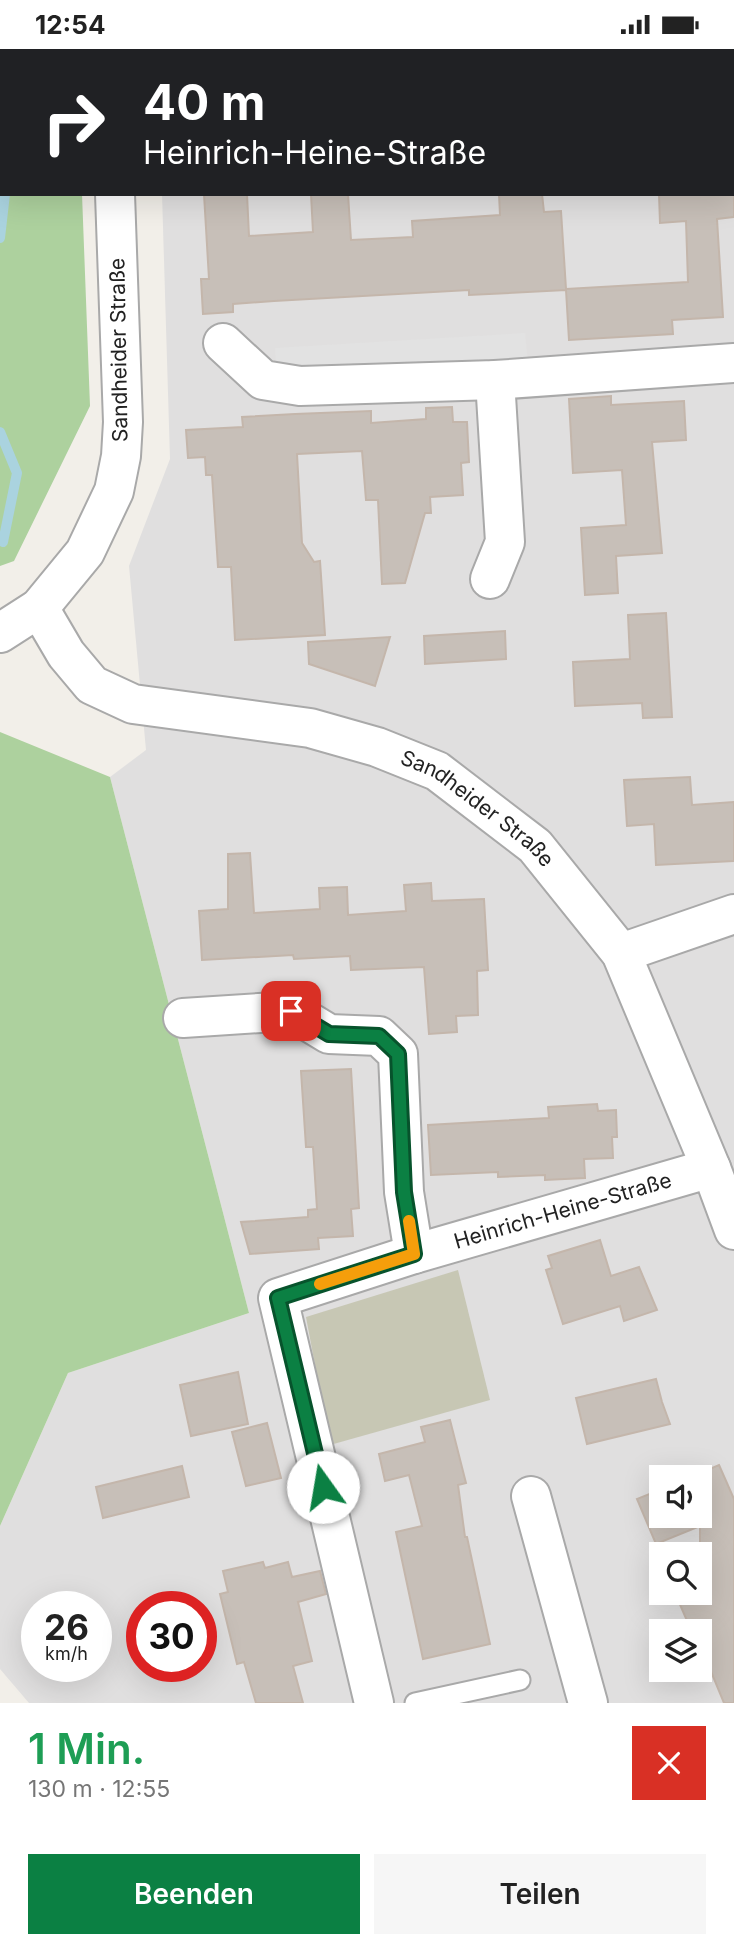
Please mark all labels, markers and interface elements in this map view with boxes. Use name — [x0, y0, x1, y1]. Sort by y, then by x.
text: 12:54 — [35, 9, 105, 40]
text: 40 m — [143, 73, 266, 132]
icon: right — [28, 77, 119, 168]
text: Heinrich-Heine-Straße — [143, 133, 486, 172]
street label: Sandheider Straße — [104, 258, 133, 442]
street label: Sandheider Straße — [397, 745, 560, 871]
pin — [261, 981, 321, 1041]
icon: arrive — [272, 992, 310, 1030]
street label: Heinrich-Heine-Straße — [451, 1167, 674, 1254]
position arrow — [286, 1450, 360, 1524]
map controls — [649, 1465, 712, 1682]
button: sound — [649, 1465, 712, 1528]
button: search — [649, 1542, 712, 1605]
speed limit sign: 30 — [126, 1591, 217, 1682]
text: 26 — [44, 1606, 89, 1648]
button: layers — [649, 1619, 712, 1682]
text: km/h — [45, 1643, 88, 1664]
text: 1 Min. — [28, 1723, 145, 1774]
button: close — [632, 1726, 706, 1800]
text: 130 m · 12:55 — [28, 1775, 170, 1803]
button: Beenden — [28, 1854, 360, 1934]
button: Teilen — [374, 1854, 706, 1934]

